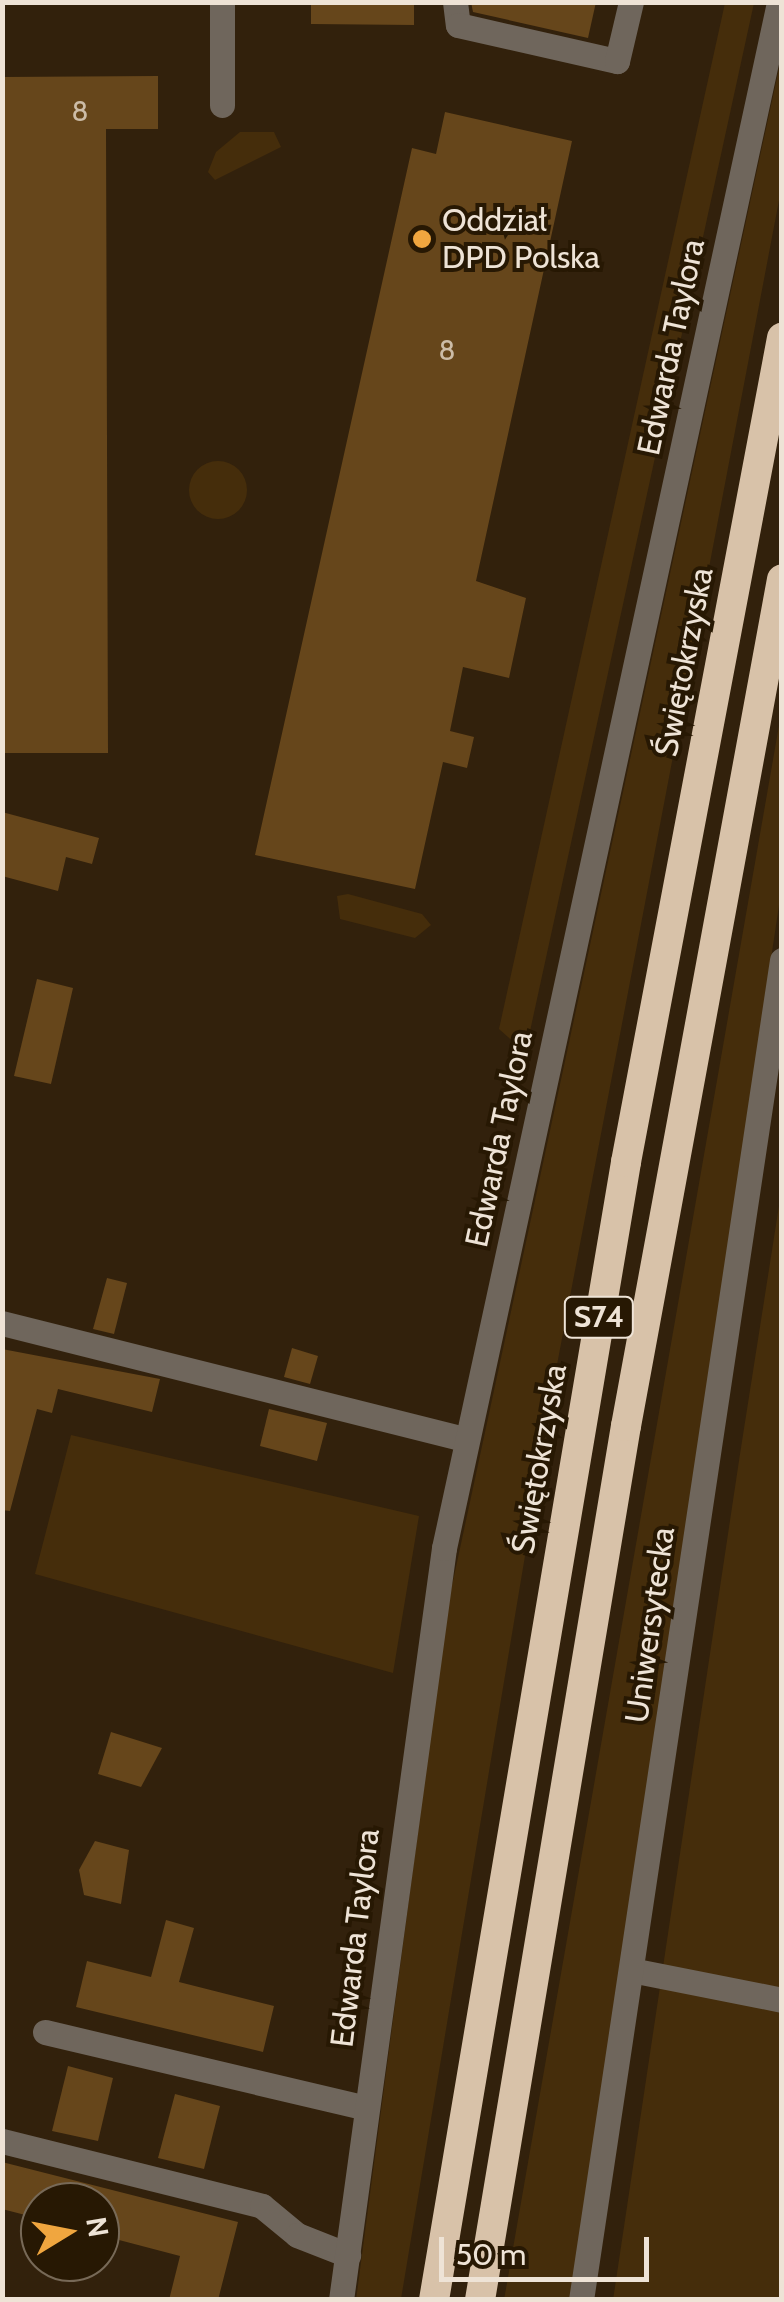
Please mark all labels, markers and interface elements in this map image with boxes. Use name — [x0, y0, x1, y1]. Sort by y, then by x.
house number: 8 — [72, 94, 88, 128]
place label: Oddział DPD Polska — [442, 202, 600, 277]
marker: Oddział DPD Polska — [411, 228, 433, 250]
street label: Edwarda Taylora — [629, 236, 713, 458]
house number: 8 — [439, 333, 455, 367]
street label: Świętokrzyska — [647, 564, 721, 760]
street label: Edwarda Taylora — [457, 1028, 541, 1250]
road number: S74 — [562, 1292, 636, 1342]
street label: Świętokrzyska — [503, 1361, 575, 1557]
street label: Uniwersytecka — [617, 1525, 683, 1725]
street label: Edwarda Taylora — [323, 1827, 387, 2049]
north arrow — [20, 2182, 120, 2282]
text: N — [79, 2214, 116, 2240]
scale bar — [444, 2217, 654, 2279]
text: 50 m — [456, 2236, 526, 2273]

